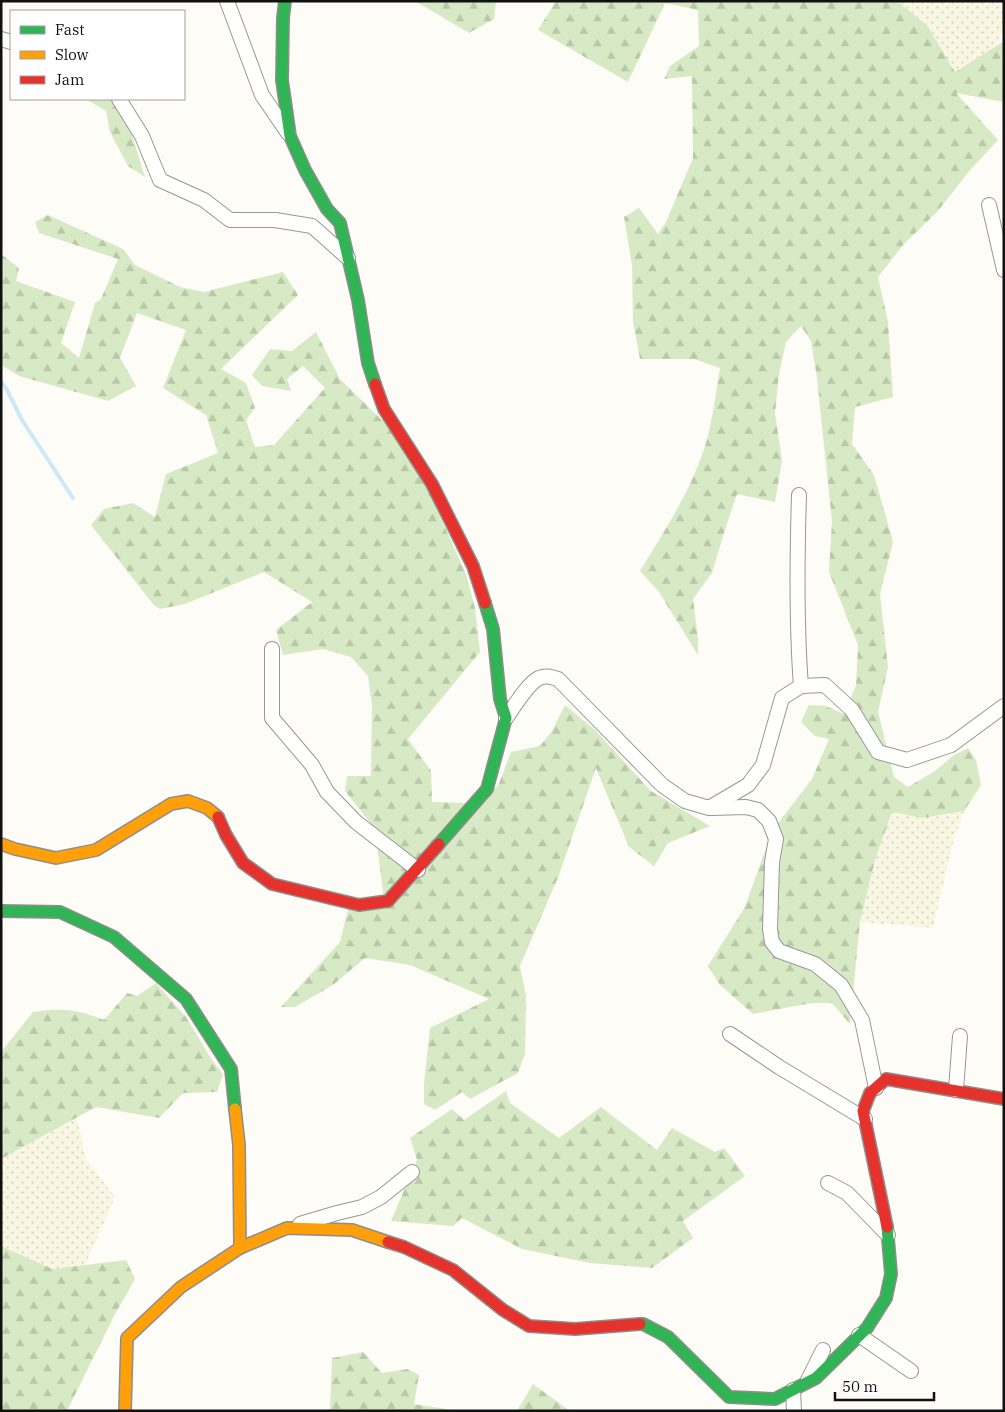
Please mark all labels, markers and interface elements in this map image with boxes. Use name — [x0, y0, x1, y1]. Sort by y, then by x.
legend — [10, 10, 185, 100]
text: Fast — [55, 20, 85, 39]
text: Slow — [55, 45, 89, 64]
text: Jam — [55, 70, 84, 89]
scale bar — [835, 1370, 934, 1402]
text: 50 m — [842, 1377, 878, 1396]

